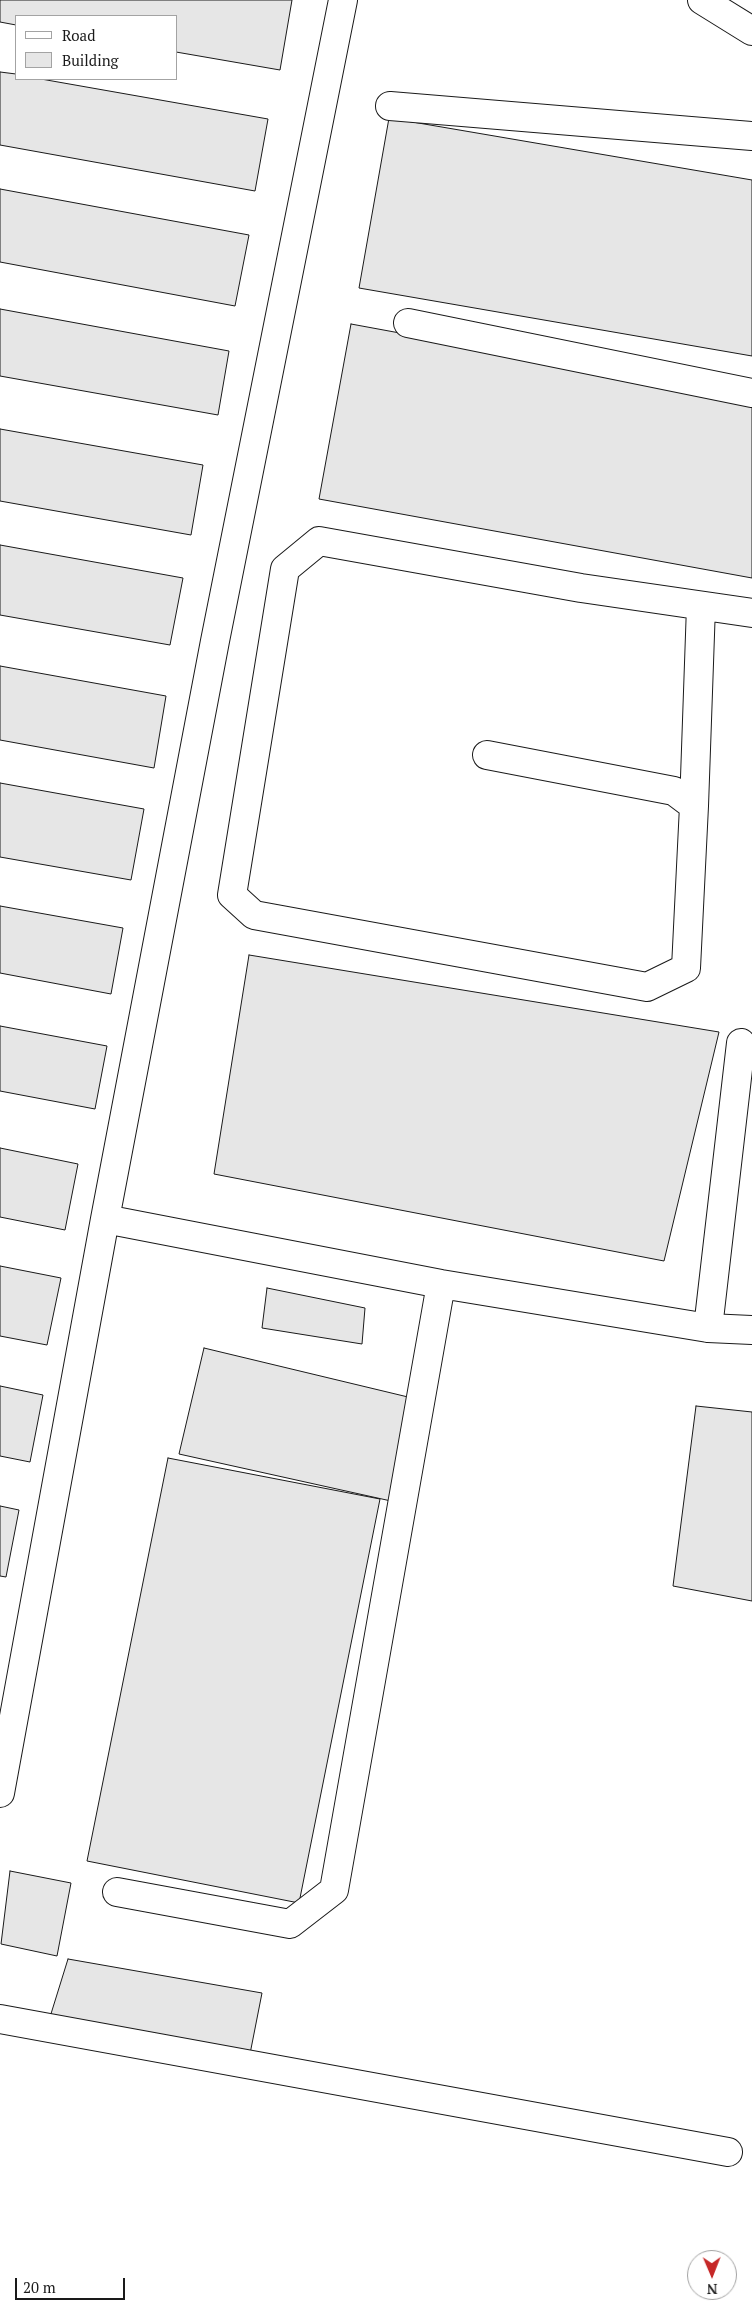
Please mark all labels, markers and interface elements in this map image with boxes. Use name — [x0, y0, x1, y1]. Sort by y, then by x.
legend — [15, 15, 178, 80]
text: Road — [62, 25, 95, 45]
text: Building — [62, 50, 119, 70]
north arrow — [687, 2250, 737, 2300]
scale bar — [18, 2268, 128, 2300]
text: 20 m — [23, 2277, 56, 2297]
text: N — [707, 2280, 718, 2299]

